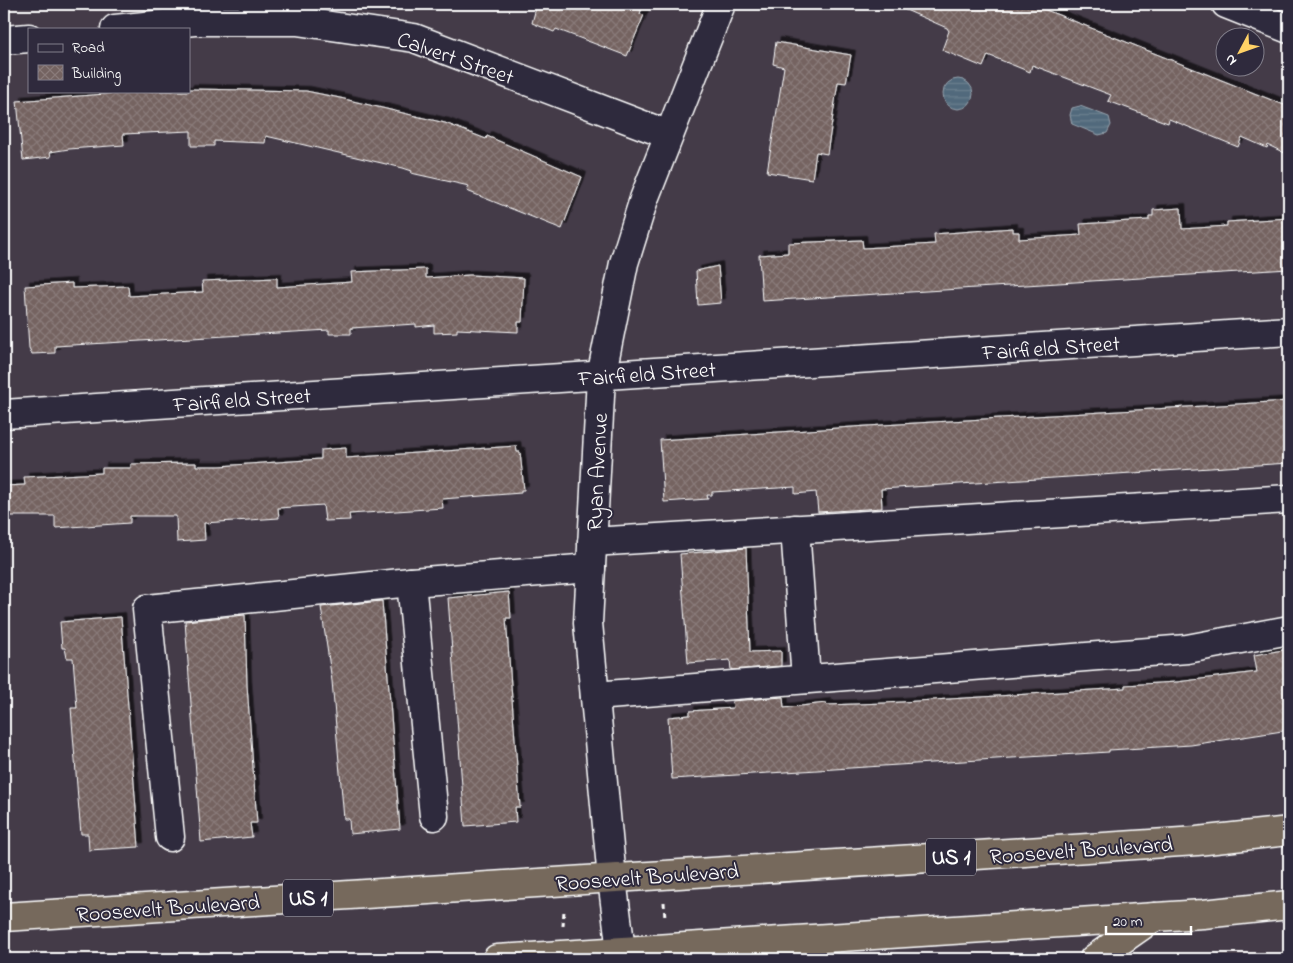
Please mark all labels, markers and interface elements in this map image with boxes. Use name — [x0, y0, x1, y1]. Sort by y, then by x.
street label: Calvert Street — [392, 25, 518, 95]
legend — [28, 28, 190, 92]
north arrow — [1216, 28, 1266, 78]
text: Road — [72, 37, 105, 59]
text: N — [1220, 49, 1242, 70]
text: Building — [71, 63, 121, 86]
street label: Fairfield Street — [980, 329, 1122, 371]
street label: Fairfield Street — [576, 355, 718, 397]
street label: Fairfield Street — [171, 381, 313, 423]
street label: Ryan Avenue — [580, 412, 619, 532]
street label: Roosevelt Boulevard — [989, 830, 1174, 874]
road number: US 1 — [926, 839, 976, 876]
street label: Roosevelt Boulevard — [555, 857, 740, 901]
road number: US 1 — [283, 880, 333, 916]
street label: Roosevelt Boulevard — [76, 888, 261, 932]
scale bar — [1106, 903, 1190, 935]
text: 20 m — [1113, 911, 1143, 933]

